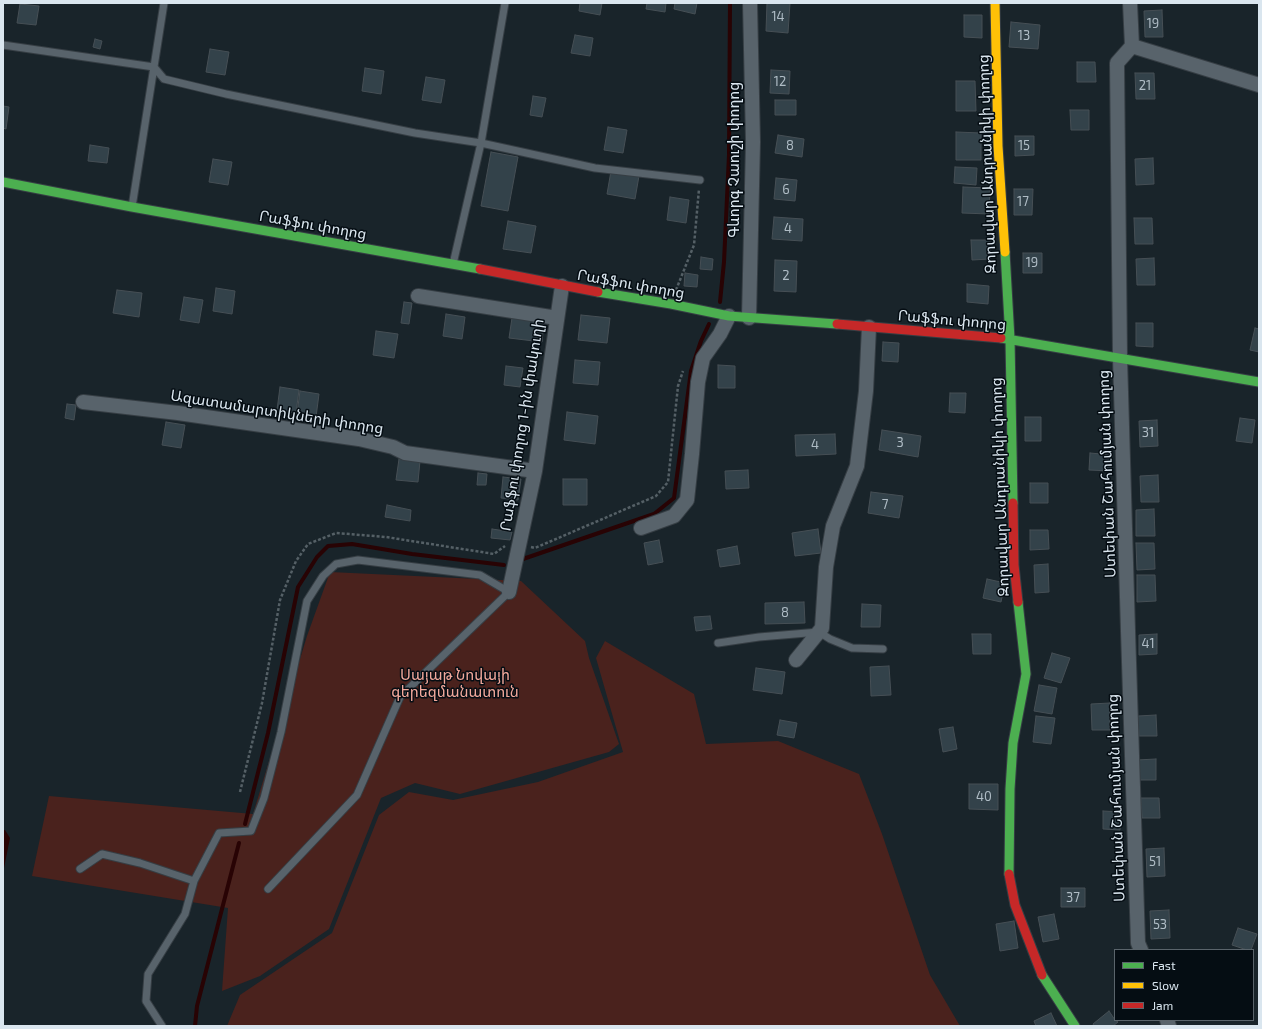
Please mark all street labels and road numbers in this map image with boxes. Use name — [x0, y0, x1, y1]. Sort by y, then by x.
street label: Զորավար Անդրանիկի փողոց — [974, 54, 1000, 274]
street label: Գևորգ Չաուշի փողոց — [725, 82, 743, 238]
street label: Րաֆֆու փողոց — [258, 207, 368, 243]
street label: Րաֆֆու փողոց — [576, 266, 686, 302]
street label: Րաֆֆու փողոց — [897, 306, 1007, 334]
street label: Րաֆֆու փողոց 1-ին փակուղի — [496, 318, 548, 532]
street label: Ստեփան Շահումյան փողոց — [1094, 370, 1120, 578]
street label: Զորավար Անդրանիկի փողոց — [987, 377, 1013, 597]
street label: Ազատամարտիկների փողոց — [169, 386, 385, 438]
street label: Ստեփան Շահումյան փողոց — [1103, 694, 1129, 902]

